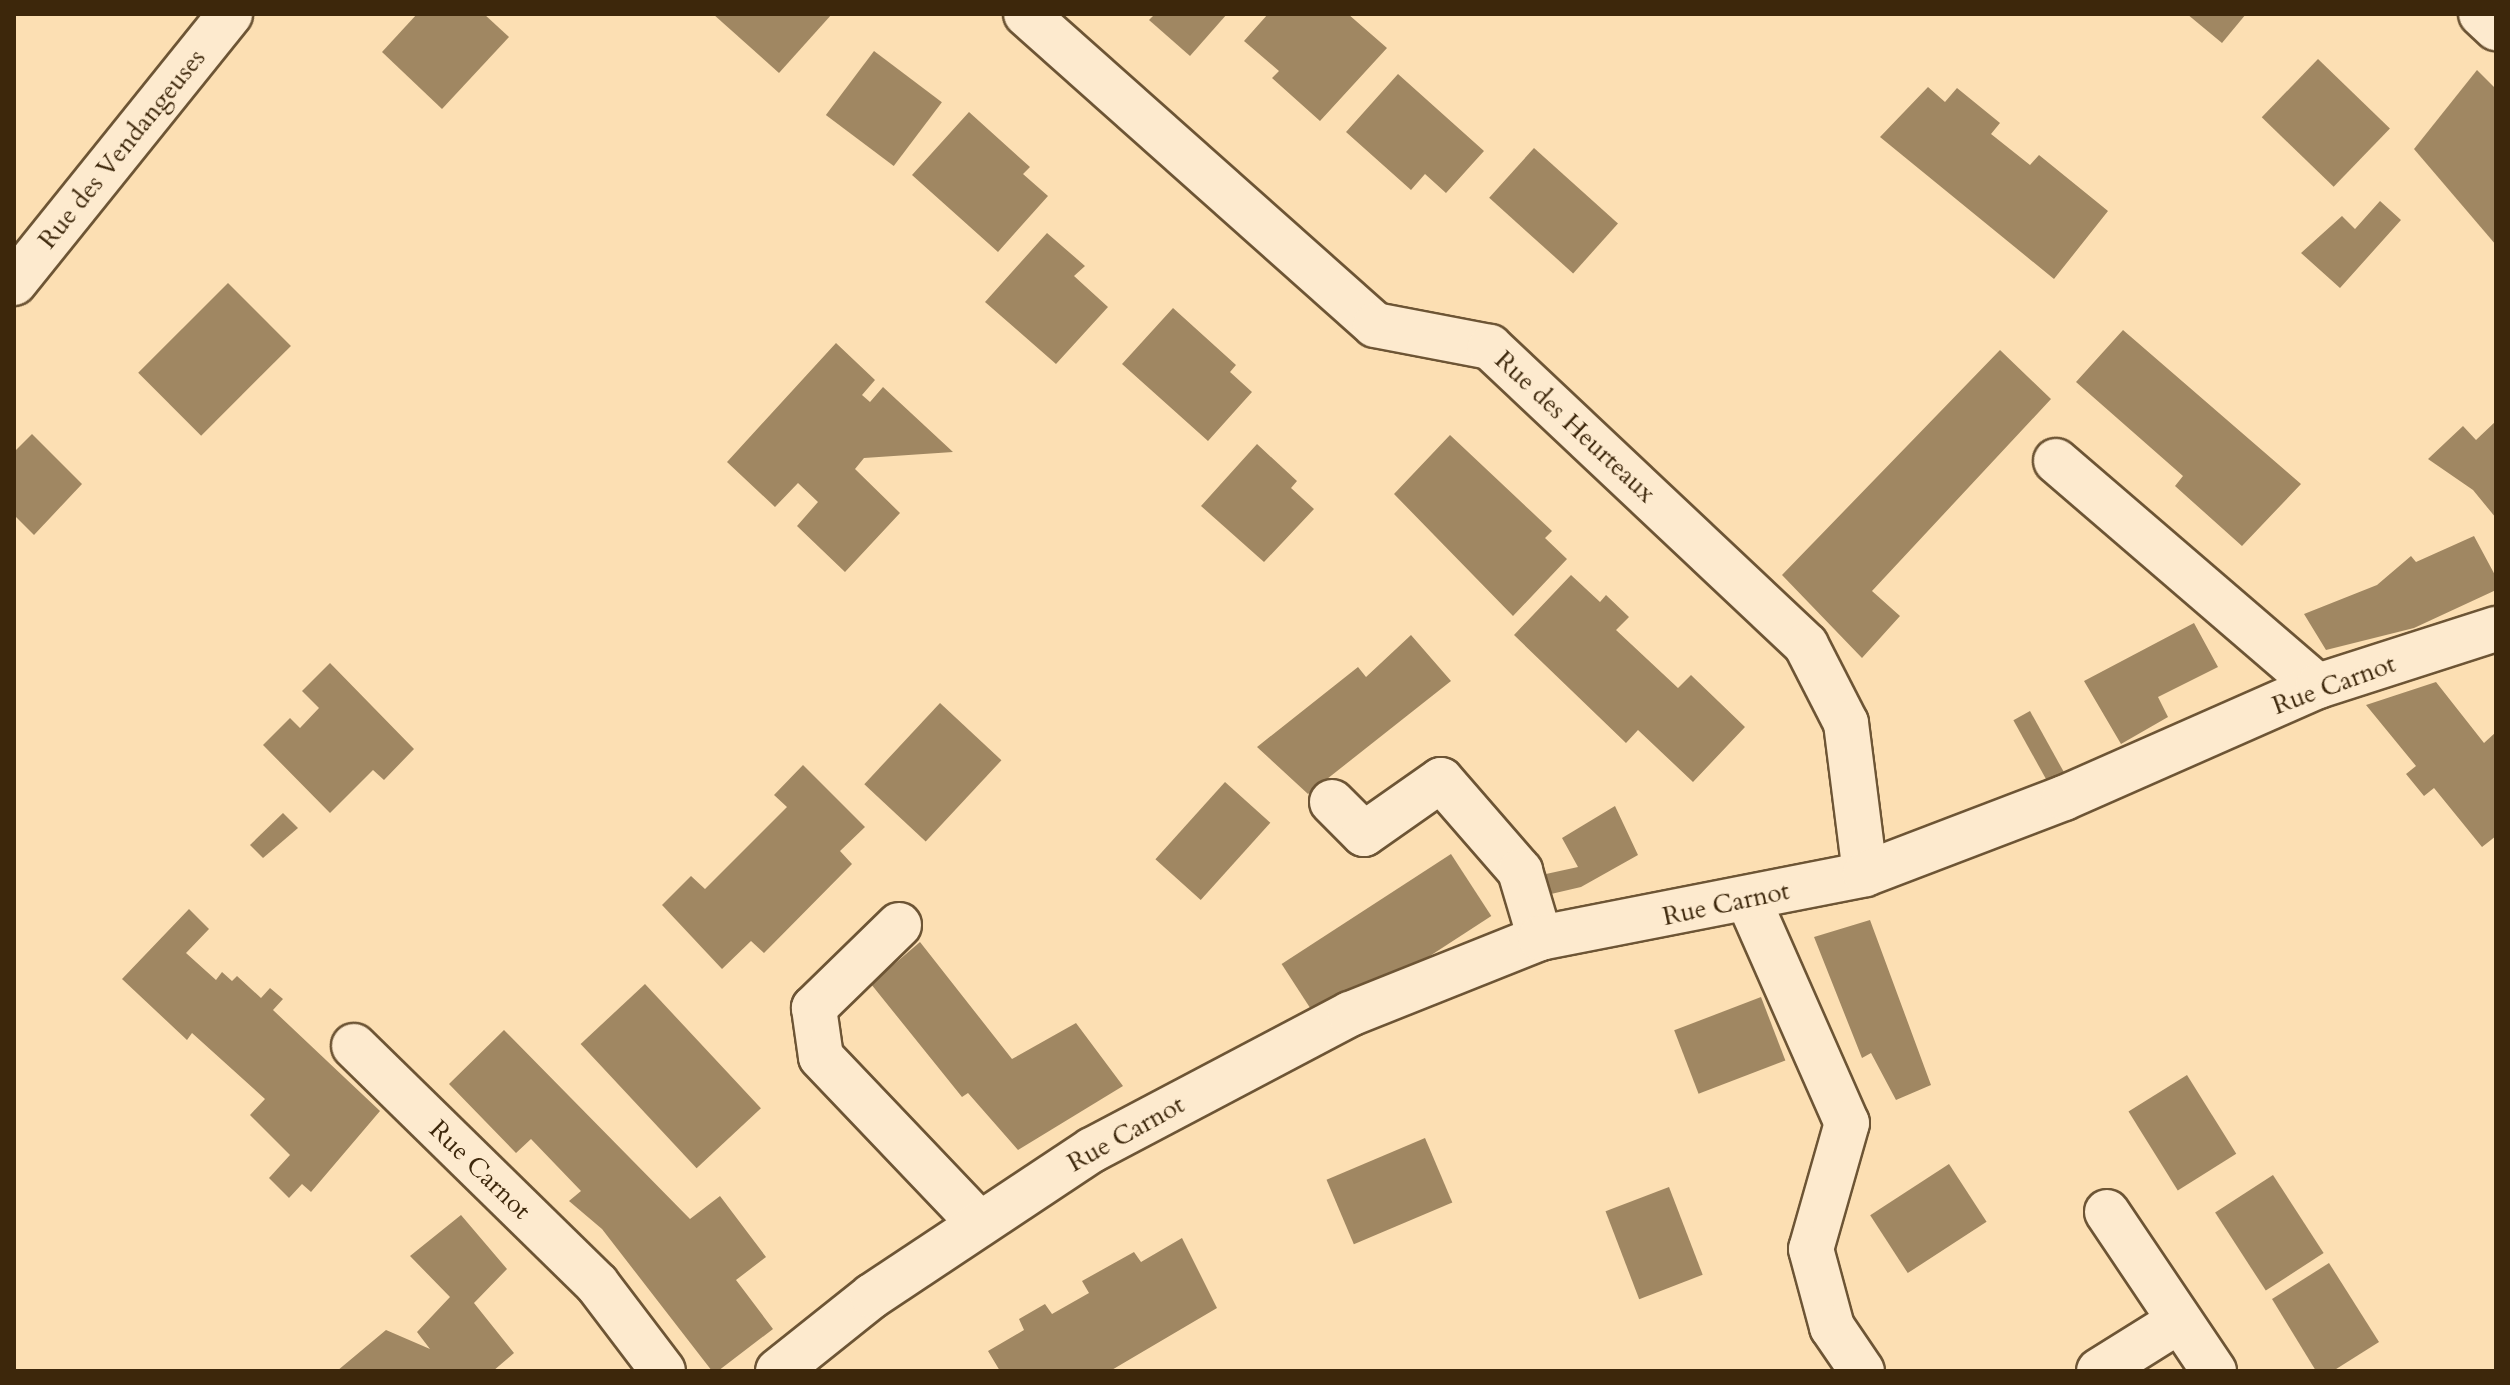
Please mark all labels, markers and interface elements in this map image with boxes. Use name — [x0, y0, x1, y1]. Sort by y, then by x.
street label: Rue des Vendangeuses — [32, 43, 212, 255]
street label: Rue des Heurteaux — [1488, 345, 1662, 509]
street label: Rue Carnot — [2268, 648, 2400, 722]
street label: Rue Carnot — [1660, 875, 1792, 933]
street label: Rue Carnot — [1062, 1089, 1190, 1179]
street label: Rue Carnot — [423, 1114, 537, 1226]

